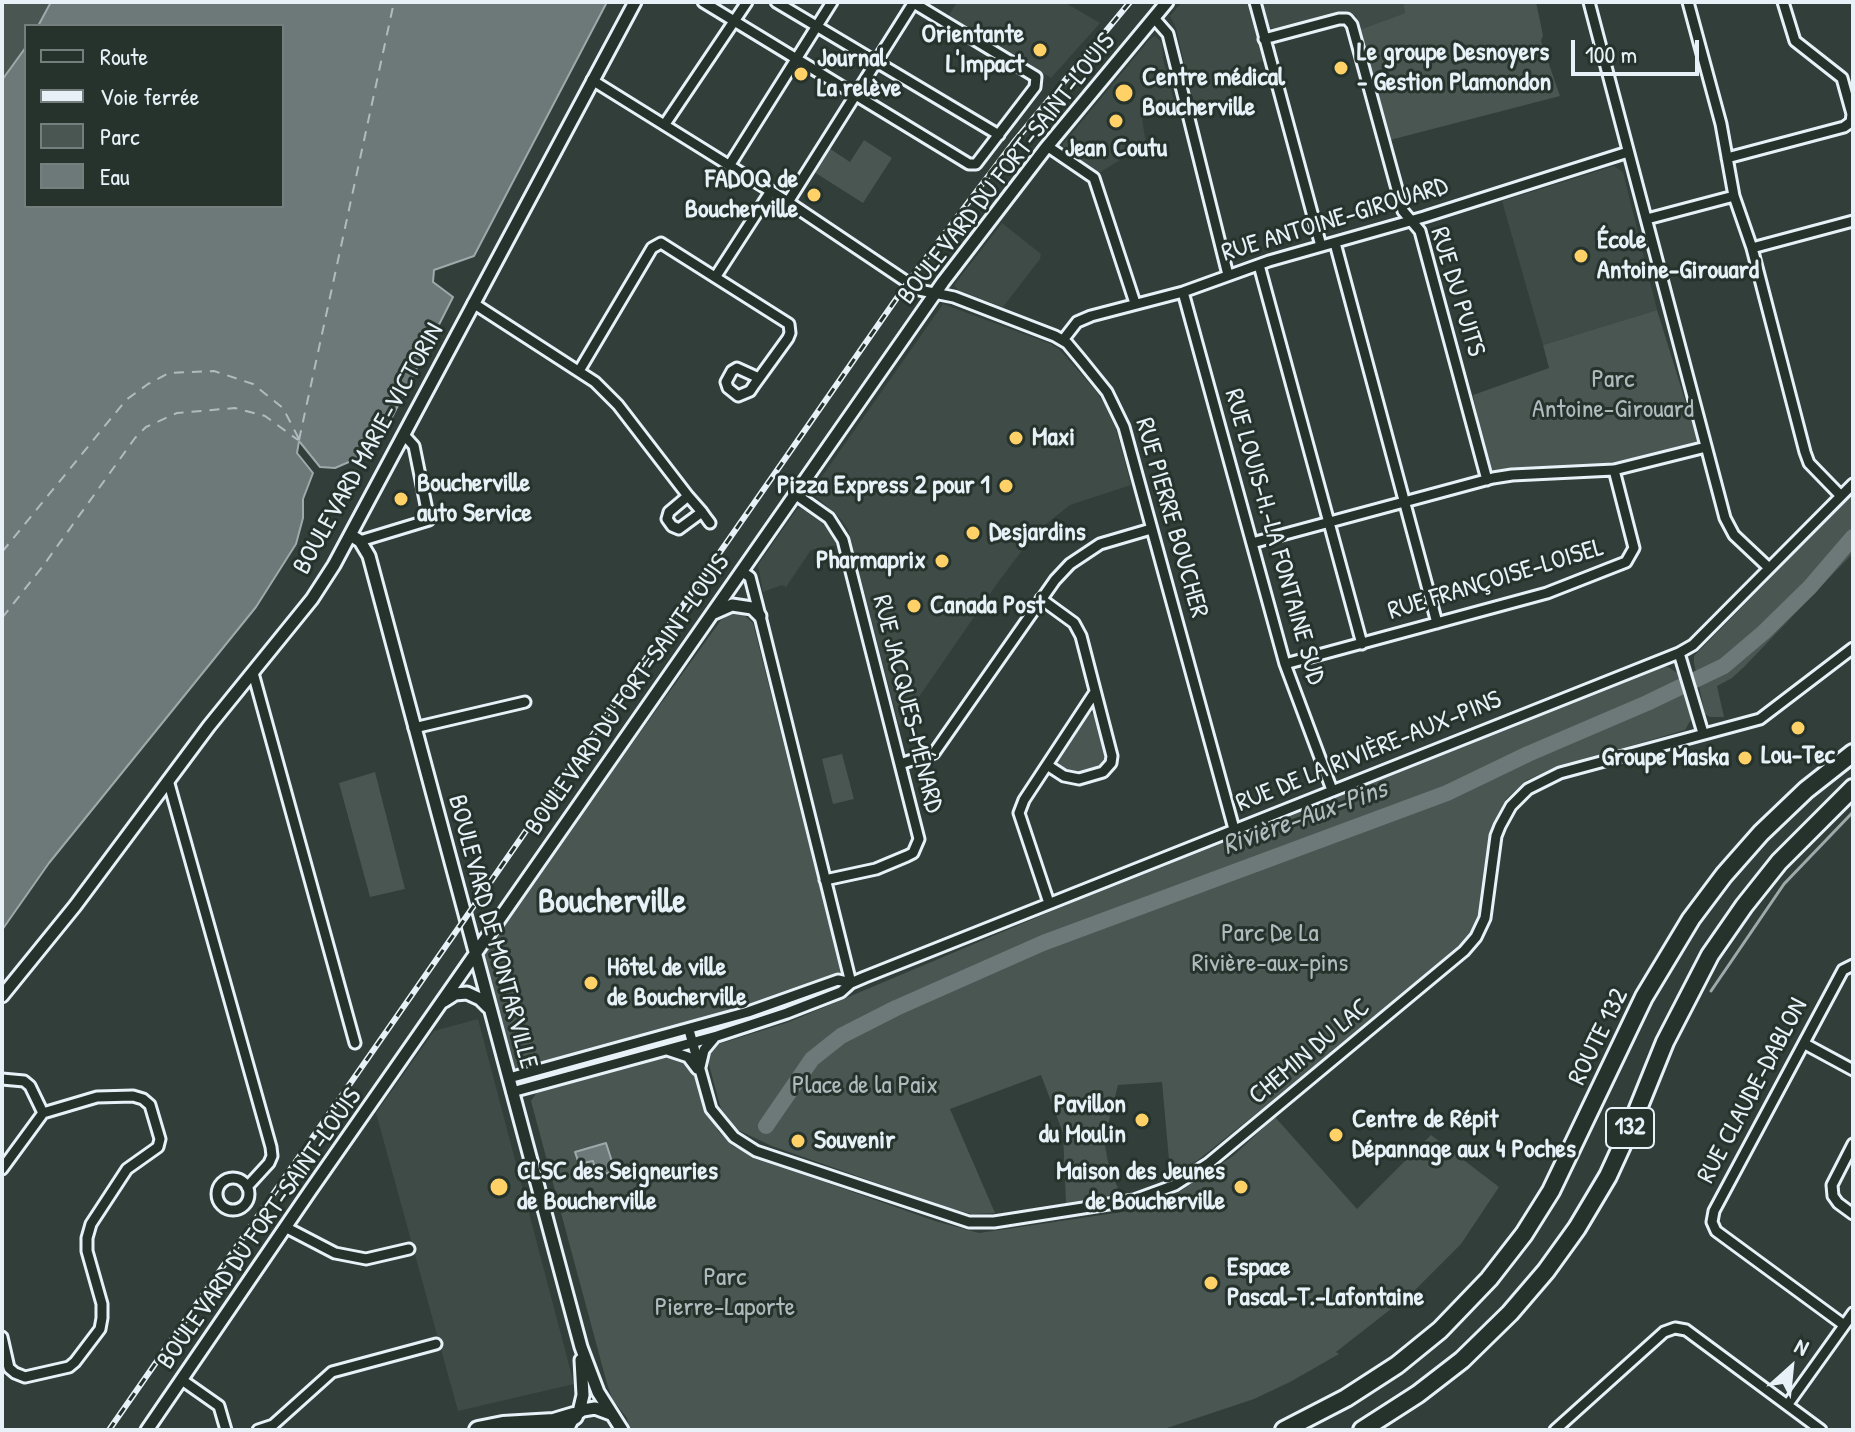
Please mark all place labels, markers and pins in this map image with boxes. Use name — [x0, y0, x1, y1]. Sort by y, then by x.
place label: Orientante L'Impact — [921, 19, 1024, 80]
place label: Le groupe Desnoyers - Gestion Plamondon — [1357, 37, 1551, 98]
marker: Orientante L'Impact — [1031, 41, 1049, 59]
place label: Journal La relève — [817, 43, 901, 104]
marker: Le groupe Desnoyers - Gestion Plamondon — [1332, 59, 1350, 77]
place label: Centre médical Boucherville — [1142, 62, 1285, 124]
marker: Journal La relève — [792, 65, 810, 83]
marker: Centre médical Boucherville — [1113, 82, 1135, 104]
marker: Jean Coutu — [1107, 112, 1125, 130]
place label: Jean Coutu — [1065, 133, 1167, 165]
place label: FADOQ de Boucherville — [685, 164, 798, 226]
marker: FADOQ de Boucherville — [805, 186, 823, 204]
place label: École Antoine-Girouard — [1597, 225, 1759, 286]
marker: École Antoine-Girouard — [1572, 247, 1590, 265]
place label: Maxi — [1032, 422, 1075, 454]
marker: Maxi — [1007, 429, 1025, 447]
place label: Boucherville auto Service — [417, 468, 532, 530]
place label: Pizza Express 2 pour 1 — [777, 470, 990, 502]
marker: Pizza Express 2 pour 1 — [997, 477, 1015, 495]
marker: Boucherville auto Service — [392, 490, 410, 508]
place label: Desjardins — [989, 517, 1086, 549]
marker: Desjardins — [964, 524, 982, 542]
place label: Pharmaprix — [816, 545, 926, 577]
marker: Pharmaprix — [933, 552, 951, 570]
place label: Canada Post — [930, 590, 1045, 622]
marker: Canada Post — [905, 597, 923, 615]
marker: Lou-Tec — [1789, 719, 1807, 737]
place label: Lou-Tec — [1761, 740, 1835, 772]
place label: Groupe Maska — [1602, 742, 1729, 774]
marker: Groupe Maska — [1736, 749, 1754, 767]
place label: Hôtel de ville de Boucherville — [607, 952, 747, 1014]
marker: Hôtel de ville de Boucherville — [582, 974, 600, 992]
place label: Pavillon du Moulin — [1039, 1089, 1126, 1150]
place label: Centre de Répit Dépannage aux 4 Poches — [1352, 1104, 1576, 1166]
marker: Pavillon du Moulin — [1133, 1111, 1151, 1129]
place label: Souvenir — [814, 1125, 895, 1157]
marker: Centre de Répit Dépannage aux 4 Poches — [1327, 1126, 1345, 1144]
marker: Souvenir — [789, 1132, 807, 1150]
place label: CLSC des Seigneuries de Boucherville — [517, 1156, 718, 1218]
place label: Maison des Jeunes de Boucherville — [1056, 1156, 1225, 1218]
marker: CLSC des Seigneuries de Boucherville — [488, 1176, 510, 1198]
marker: Maison des Jeunes de Boucherville — [1232, 1178, 1250, 1196]
place label: Espace Pascal-T.-Lafontaine — [1227, 1252, 1424, 1314]
marker: Espace Pascal-T.-Lafontaine — [1202, 1274, 1220, 1292]

